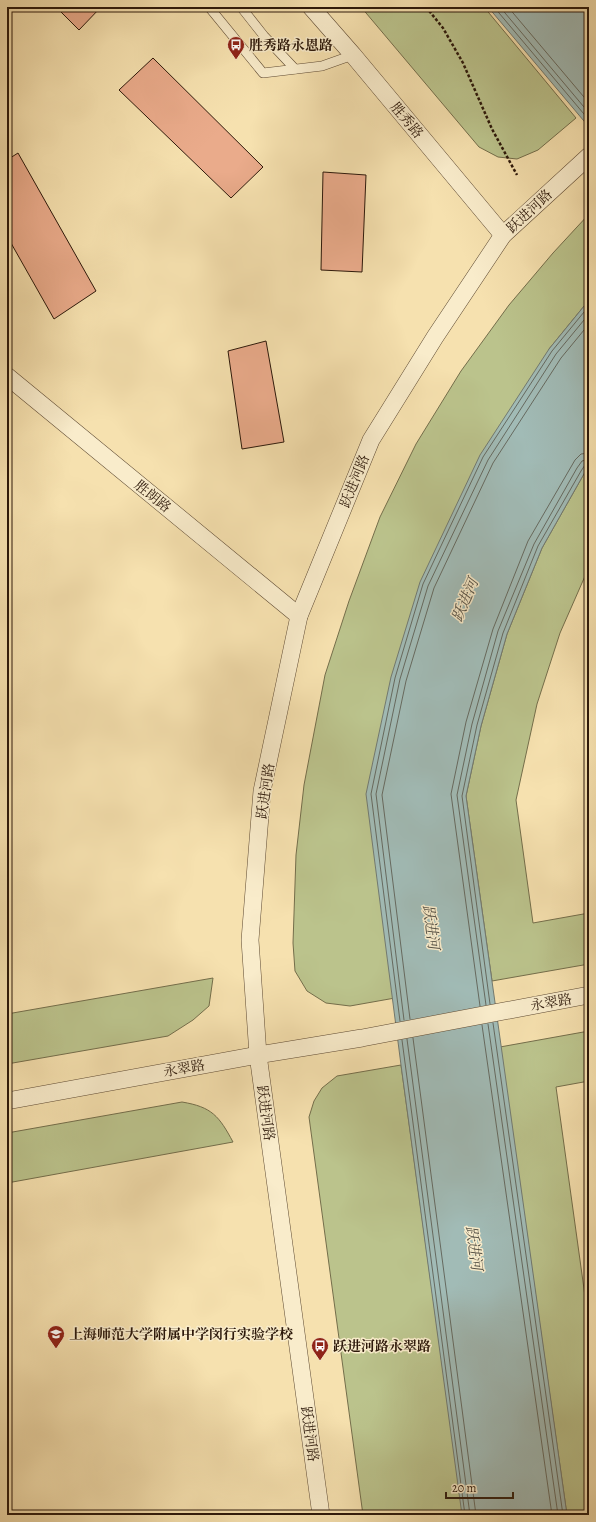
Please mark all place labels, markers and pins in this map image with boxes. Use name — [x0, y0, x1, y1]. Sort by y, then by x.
bus stop icon: 胜秀路永恩路 — [226, 35, 246, 60]
place label: 胜秀路永恩路 — [249, 36, 333, 55]
school or university icon: 上海师范大学附属中学闵行实验学校 — [46, 1324, 66, 1349]
place label: 上海师范大学附属中学闵行实验学校 — [69, 1325, 293, 1344]
bus stop icon: 跃进河路永翠路 — [310, 1336, 330, 1361]
place label: 跃进河路永翠路 — [333, 1337, 431, 1356]

